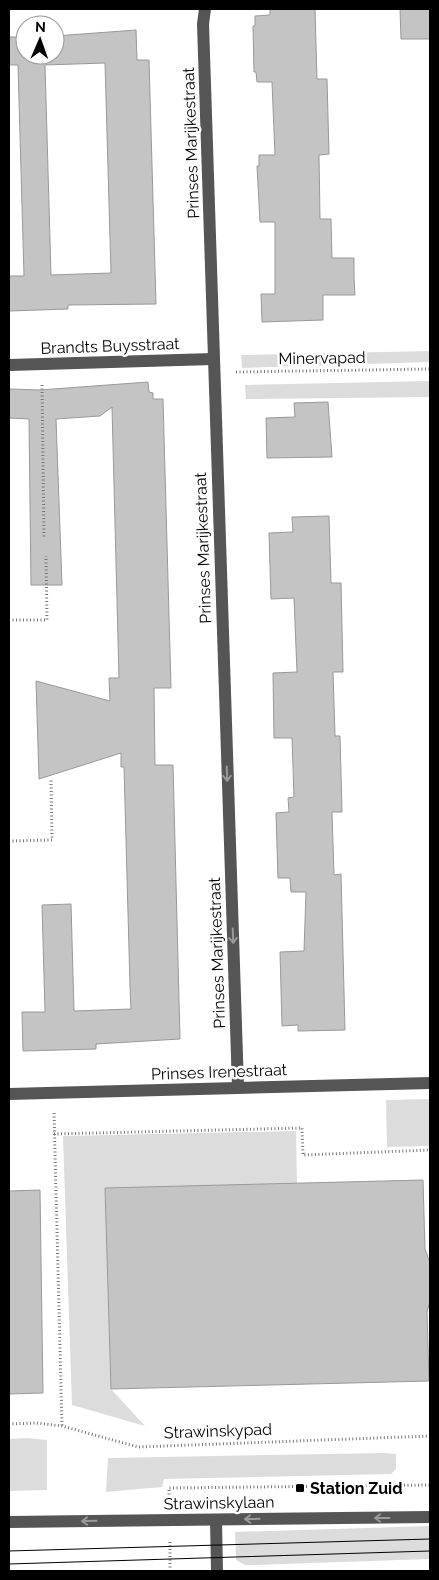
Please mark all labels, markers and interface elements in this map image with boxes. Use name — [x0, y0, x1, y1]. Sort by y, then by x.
north arrow — [15, 15, 65, 65]
text: N — [35, 19, 46, 35]
street label: Prinses Marijkestraat — [179, 66, 203, 219]
street label: Brandts Buysstraat — [40, 334, 181, 358]
street label: Minervapad — [278, 348, 366, 368]
street label: Prinses Marijkestraat — [191, 471, 215, 624]
one-way arrow — [223, 765, 232, 781]
street label: Prinses Marijkestraat — [205, 876, 229, 1029]
one-way arrow — [228, 928, 238, 944]
street label: Prinses Irenestraat — [151, 1060, 288, 1084]
street label: Strawinskypad — [164, 1420, 272, 1442]
place label: Station Zuid — [310, 1479, 402, 1498]
marker: Station Zuid — [294, 1482, 306, 1494]
street label: Strawinskylaan — [163, 1493, 275, 1513]
one-way arrow — [374, 1513, 390, 1523]
one-way arrow — [244, 1514, 260, 1524]
one-way arrow — [81, 1517, 97, 1526]

